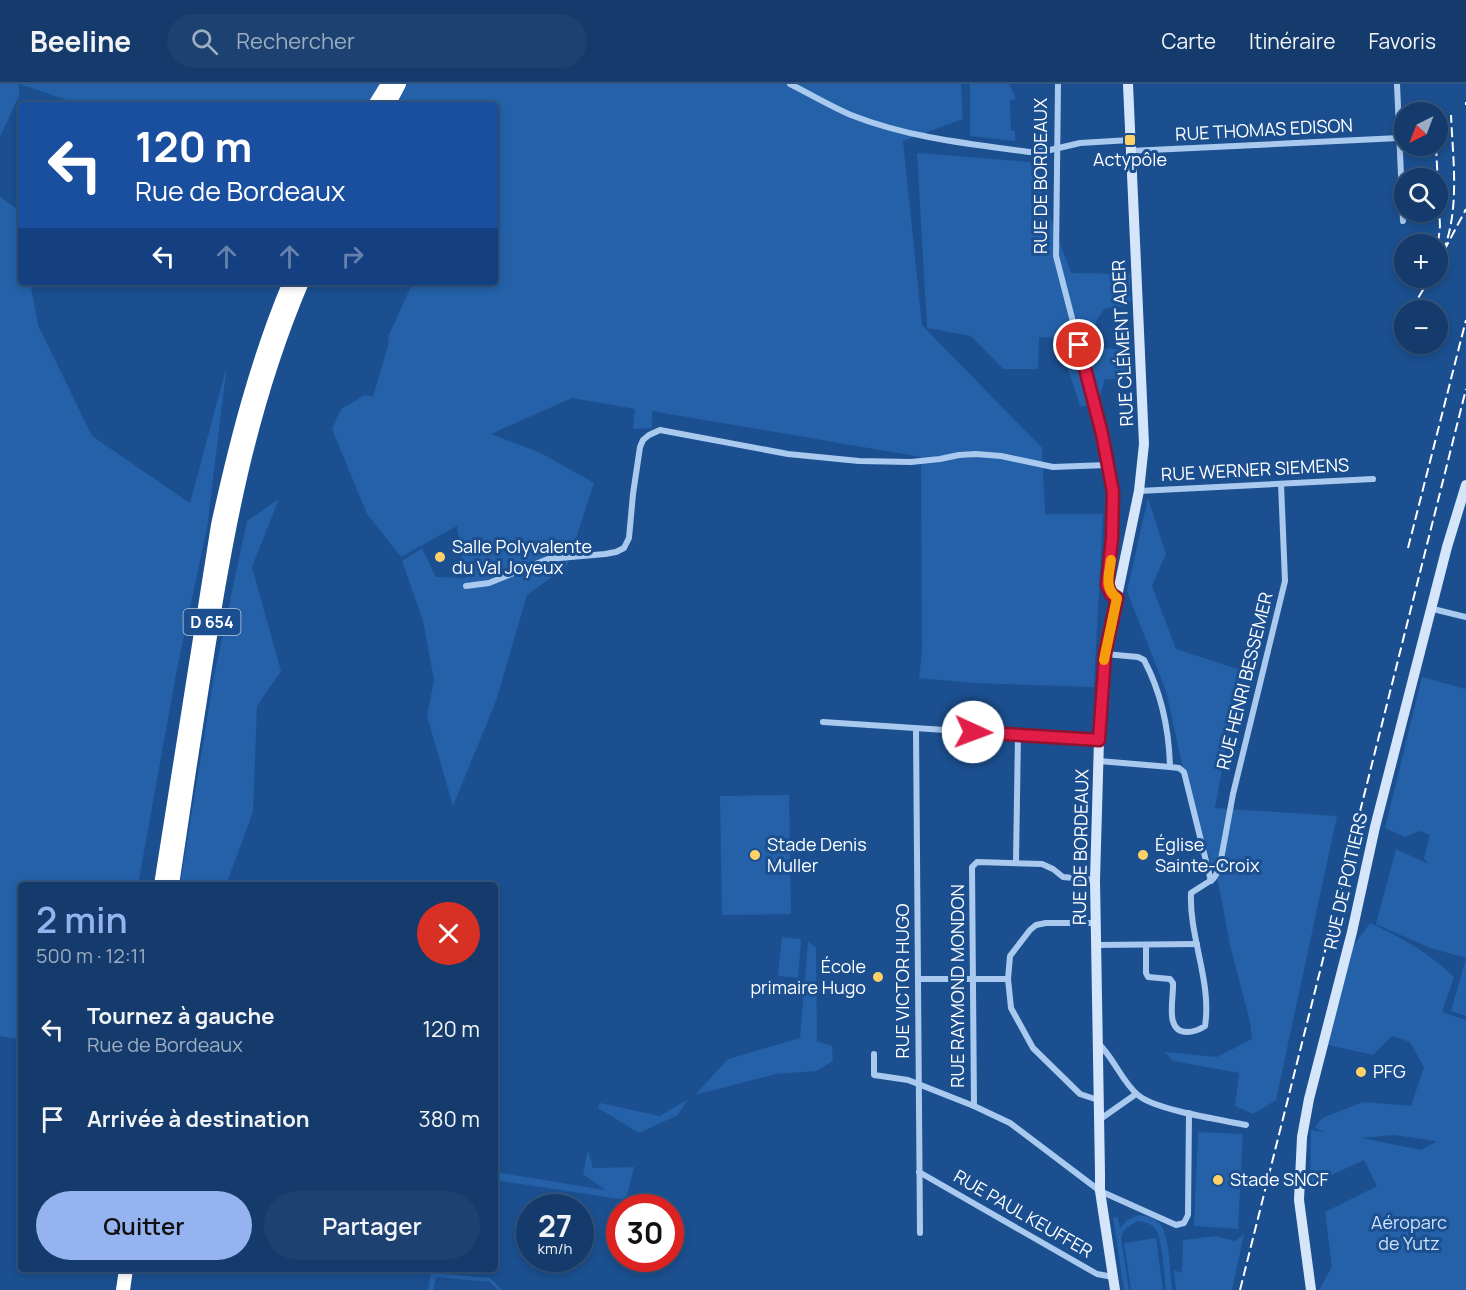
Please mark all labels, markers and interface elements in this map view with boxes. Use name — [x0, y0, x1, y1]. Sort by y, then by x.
search box — [167, 14, 587, 68]
text: Beeline — [30, 22, 131, 60]
icon: search — [188, 25, 221, 58]
text: Rechercher — [236, 26, 355, 56]
text: Carte — [1162, 27, 1216, 55]
text: Itinéraire — [1249, 27, 1335, 55]
text: Favoris — [1368, 27, 1436, 55]
street label: RUE DE BORDEAUX — [1028, 98, 1052, 254]
north arrow — [1394, 102, 1448, 156]
map controls — [1394, 102, 1448, 354]
street label: RUE THOMAS EDISON — [1175, 112, 1353, 146]
text: 120 m — [135, 117, 252, 175]
icon: left — [36, 126, 114, 204]
marker: Actypôle — [1123, 133, 1137, 147]
place label: Actypôle — [1093, 147, 1167, 171]
button: search — [1394, 168, 1448, 222]
text: Rue de Bordeaux — [135, 172, 345, 209]
button: + — [1394, 234, 1448, 288]
icon: left — [147, 240, 180, 273]
icon: ahead — [210, 240, 243, 273]
icon: ahead — [273, 240, 306, 273]
icon: right — [336, 240, 369, 273]
street label: RUE CLÉMENT ADER — [1106, 259, 1138, 427]
button: − — [1394, 300, 1448, 354]
pin — [1053, 319, 1104, 370]
icon: arrive — [1062, 328, 1095, 361]
street label: RUE WERNER SIEMENS — [1160, 452, 1350, 486]
place label: Salle Polyvalente du Val Joyeux — [452, 534, 592, 579]
marker: Salle Polyvalente du Val Joyeux — [433, 550, 447, 564]
street label: RUE HENRI BESSEMER — [1210, 589, 1278, 772]
road number: D 654 — [184, 609, 240, 635]
position arrow — [941, 700, 1005, 764]
street label: RUE DE BORDEAUX — [1067, 769, 1093, 925]
street label: RUE DE POITIERS — [1318, 810, 1372, 951]
place label: Stade Denis Muller — [767, 832, 867, 877]
place label: Église Sainte-Croix — [1155, 832, 1260, 877]
marker: Stade Denis Muller — [748, 848, 762, 862]
marker: Église Sainte-Croix — [1136, 848, 1150, 862]
street label: RUE RAYMOND MONDON — [945, 884, 969, 1088]
text: 2 min — [36, 895, 128, 944]
button: close — [417, 902, 480, 965]
street label: RUE VICTOR HUGO — [890, 903, 914, 1059]
text: 500 m · 12:11 — [36, 942, 146, 969]
place label: École primaire Hugo — [750, 954, 866, 999]
marker: École primaire Hugo — [871, 970, 885, 984]
text: Tournez à gauche — [87, 1001, 274, 1031]
icon: left — [36, 1013, 69, 1046]
text: 120 m — [422, 1014, 480, 1044]
text: Rue de Bordeaux — [87, 1031, 243, 1058]
place label: PFG — [1373, 1059, 1406, 1083]
marker: PFG — [1354, 1065, 1368, 1079]
icon: arrive — [36, 1103, 69, 1136]
text: Arrivée à destination — [87, 1104, 310, 1134]
text: 380 m — [419, 1104, 480, 1134]
street label: RUE PAUL KEUFFER — [950, 1164, 1097, 1263]
place label: Stade SNCF — [1230, 1167, 1328, 1191]
marker: Stade SNCF — [1211, 1173, 1225, 1187]
button: Quitter — [36, 1191, 252, 1260]
button: Partager — [264, 1191, 480, 1260]
speed limit sign: 30 — [606, 1194, 684, 1272]
text: 27 — [538, 1205, 572, 1246]
park label: Aéroparc de Yutz — [1371, 1210, 1447, 1255]
text: km/h — [538, 1238, 572, 1259]

